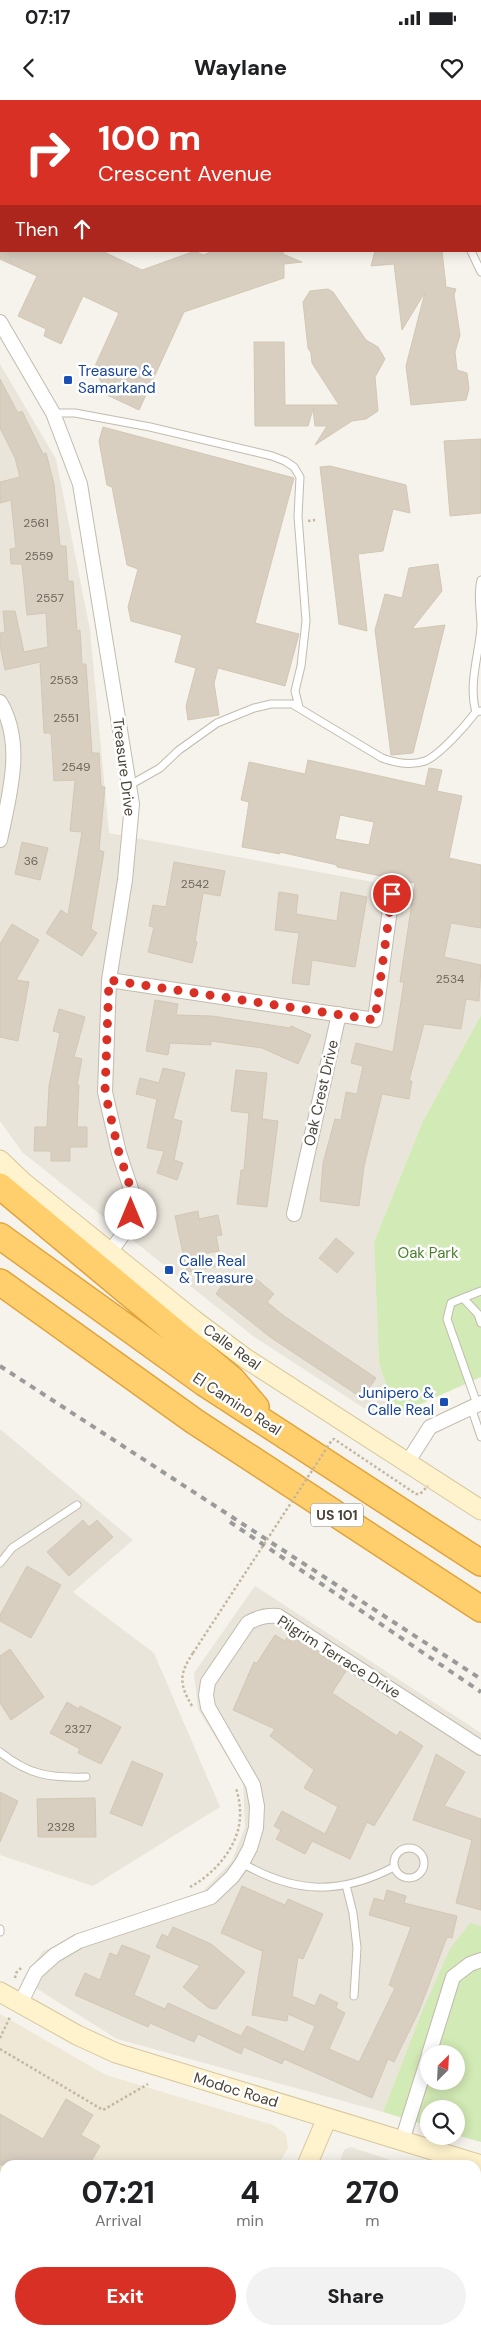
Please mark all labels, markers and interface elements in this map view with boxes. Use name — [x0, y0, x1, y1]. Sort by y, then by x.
text: 07:17 — [25, 5, 70, 30]
text: Waylane — [194, 53, 287, 82]
icon: back — [15, 54, 43, 82]
icon: heart — [438, 54, 466, 82]
text: 100 m — [98, 115, 201, 161]
icon: right — [15, 120, 80, 185]
text: Crescent Avenue — [98, 159, 272, 188]
icon: ahead — [68, 215, 96, 243]
text: Then — [15, 217, 58, 242]
place label: Treasure & Samarkand — [78, 361, 156, 398]
marker: Treasure & Samarkand — [62, 374, 74, 386]
house number: 2561 — [23, 515, 49, 531]
house number: 2559 — [25, 548, 53, 564]
house number: 2557 — [36, 590, 64, 606]
house number: 2553 — [50, 672, 78, 688]
house number: 2551 — [53, 710, 79, 726]
street label: Treasure Drive — [108, 717, 140, 817]
house number: 2549 — [61, 759, 91, 775]
house number: 36 — [24, 853, 38, 869]
pin — [371, 873, 413, 915]
house number: 2542 — [181, 876, 209, 892]
icon: arrive — [378, 880, 406, 908]
house number: 2534 — [436, 971, 464, 987]
street label: Oak Crest Drive — [299, 1038, 343, 1148]
position arrow — [104, 1187, 156, 1239]
park label: Oak Park — [398, 1243, 459, 1263]
place label: Calle Real & Treasure — [179, 1251, 253, 1288]
marker: Calle Real & Treasure — [163, 1264, 175, 1276]
street label: Calle Real — [199, 1319, 265, 1375]
street label: El Camino Real — [189, 1368, 285, 1440]
place label: Junipero & Calle Real — [359, 1383, 434, 1420]
marker: Junipero & Calle Real — [438, 1396, 450, 1408]
road number: US 101 — [311, 1504, 363, 1526]
street label: Pilgrim Terrace Drive — [273, 1611, 405, 1703]
house number: 2327 — [64, 1721, 92, 1737]
house number: 2328 — [47, 1819, 75, 1835]
north arrow — [420, 2045, 465, 2090]
map controls — [420, 2045, 465, 2145]
street label: Modoc Road — [191, 2068, 281, 2112]
button: search — [420, 2100, 465, 2145]
text: 07:21 — [82, 2173, 155, 2212]
text: 4 — [240, 2173, 260, 2212]
text: 270 — [345, 2173, 399, 2212]
text: Arrival — [95, 2210, 141, 2231]
text: min — [236, 2210, 264, 2231]
text: m — [365, 2210, 379, 2231]
button: Exit — [15, 2267, 236, 2325]
button: Share — [246, 2267, 466, 2325]

